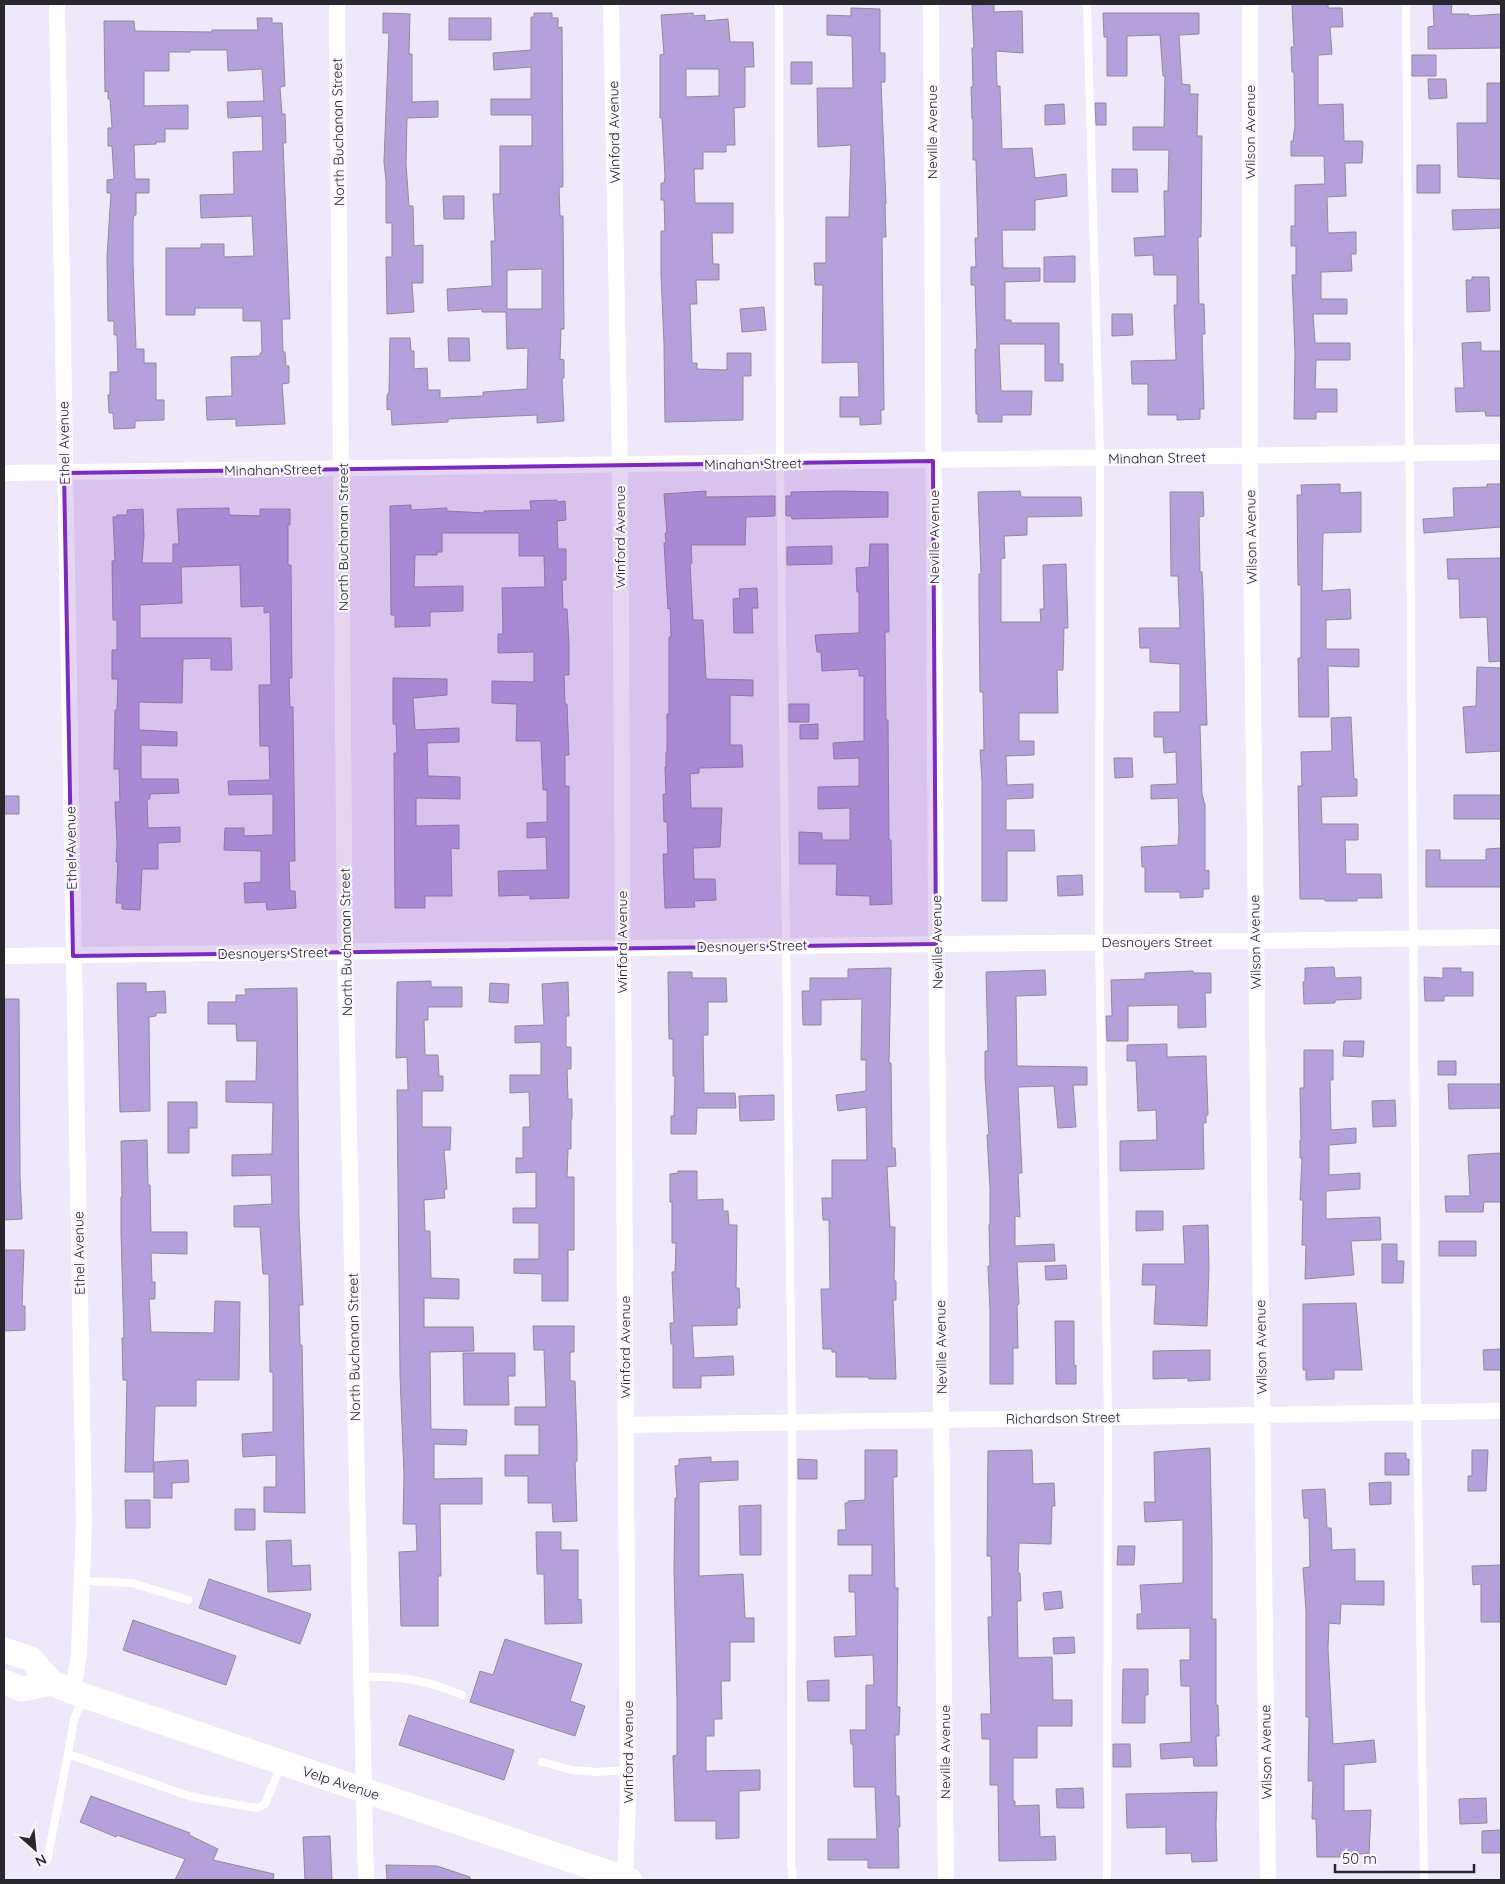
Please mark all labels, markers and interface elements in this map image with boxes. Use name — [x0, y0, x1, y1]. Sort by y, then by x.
street label: North Buchanan Street — [328, 58, 348, 206]
street label: Winford Avenue — [604, 80, 624, 184]
street label: Neville Avenue — [923, 85, 941, 179]
street label: Wilson Avenue — [1241, 85, 1259, 179]
street label: Ethel Avenue — [54, 401, 74, 485]
street label: Minahan Street — [1108, 448, 1206, 468]
street label: Minahan Street — [704, 454, 802, 474]
street label: Minahan Street — [224, 460, 322, 480]
street label: North Buchanan Street — [334, 463, 352, 611]
street label: Winford Avenue — [611, 485, 629, 588]
street label: Wilson Avenue — [1241, 489, 1261, 584]
street label: Neville Avenue — [925, 490, 943, 584]
street label: Ethel Avenue — [61, 806, 81, 890]
street label: North Buchanan Street — [336, 868, 356, 1016]
street label: Winford Avenue — [613, 890, 631, 993]
street label: Wilson Avenue — [1245, 894, 1265, 989]
street label: Neville Avenue — [927, 895, 947, 989]
street label: Desnoyers Street — [1101, 933, 1213, 951]
street label: Desnoyers Street — [696, 936, 808, 956]
street label: Desnoyers Street — [217, 943, 329, 963]
street label: Ethel Avenue — [69, 1211, 89, 1295]
street label: North Buchanan Street — [344, 1273, 364, 1421]
street label: Winford Avenue — [616, 1295, 634, 1398]
street label: Wilson Avenue — [1251, 1299, 1271, 1394]
street label: Neville Avenue — [931, 1300, 951, 1394]
street label: Richardson Street — [1005, 1408, 1121, 1428]
street label: Winford Avenue — [619, 1700, 637, 1803]
street label: Wilson Avenue — [1256, 1704, 1276, 1799]
street label: Neville Avenue — [936, 1705, 954, 1799]
street label: Velp Avenue — [300, 1762, 382, 1804]
north arrow — [10, 1824, 60, 1874]
scale bar — [1335, 1842, 1474, 1874]
text: 50 m — [1342, 1849, 1377, 1868]
text: N — [32, 1850, 50, 1871]

